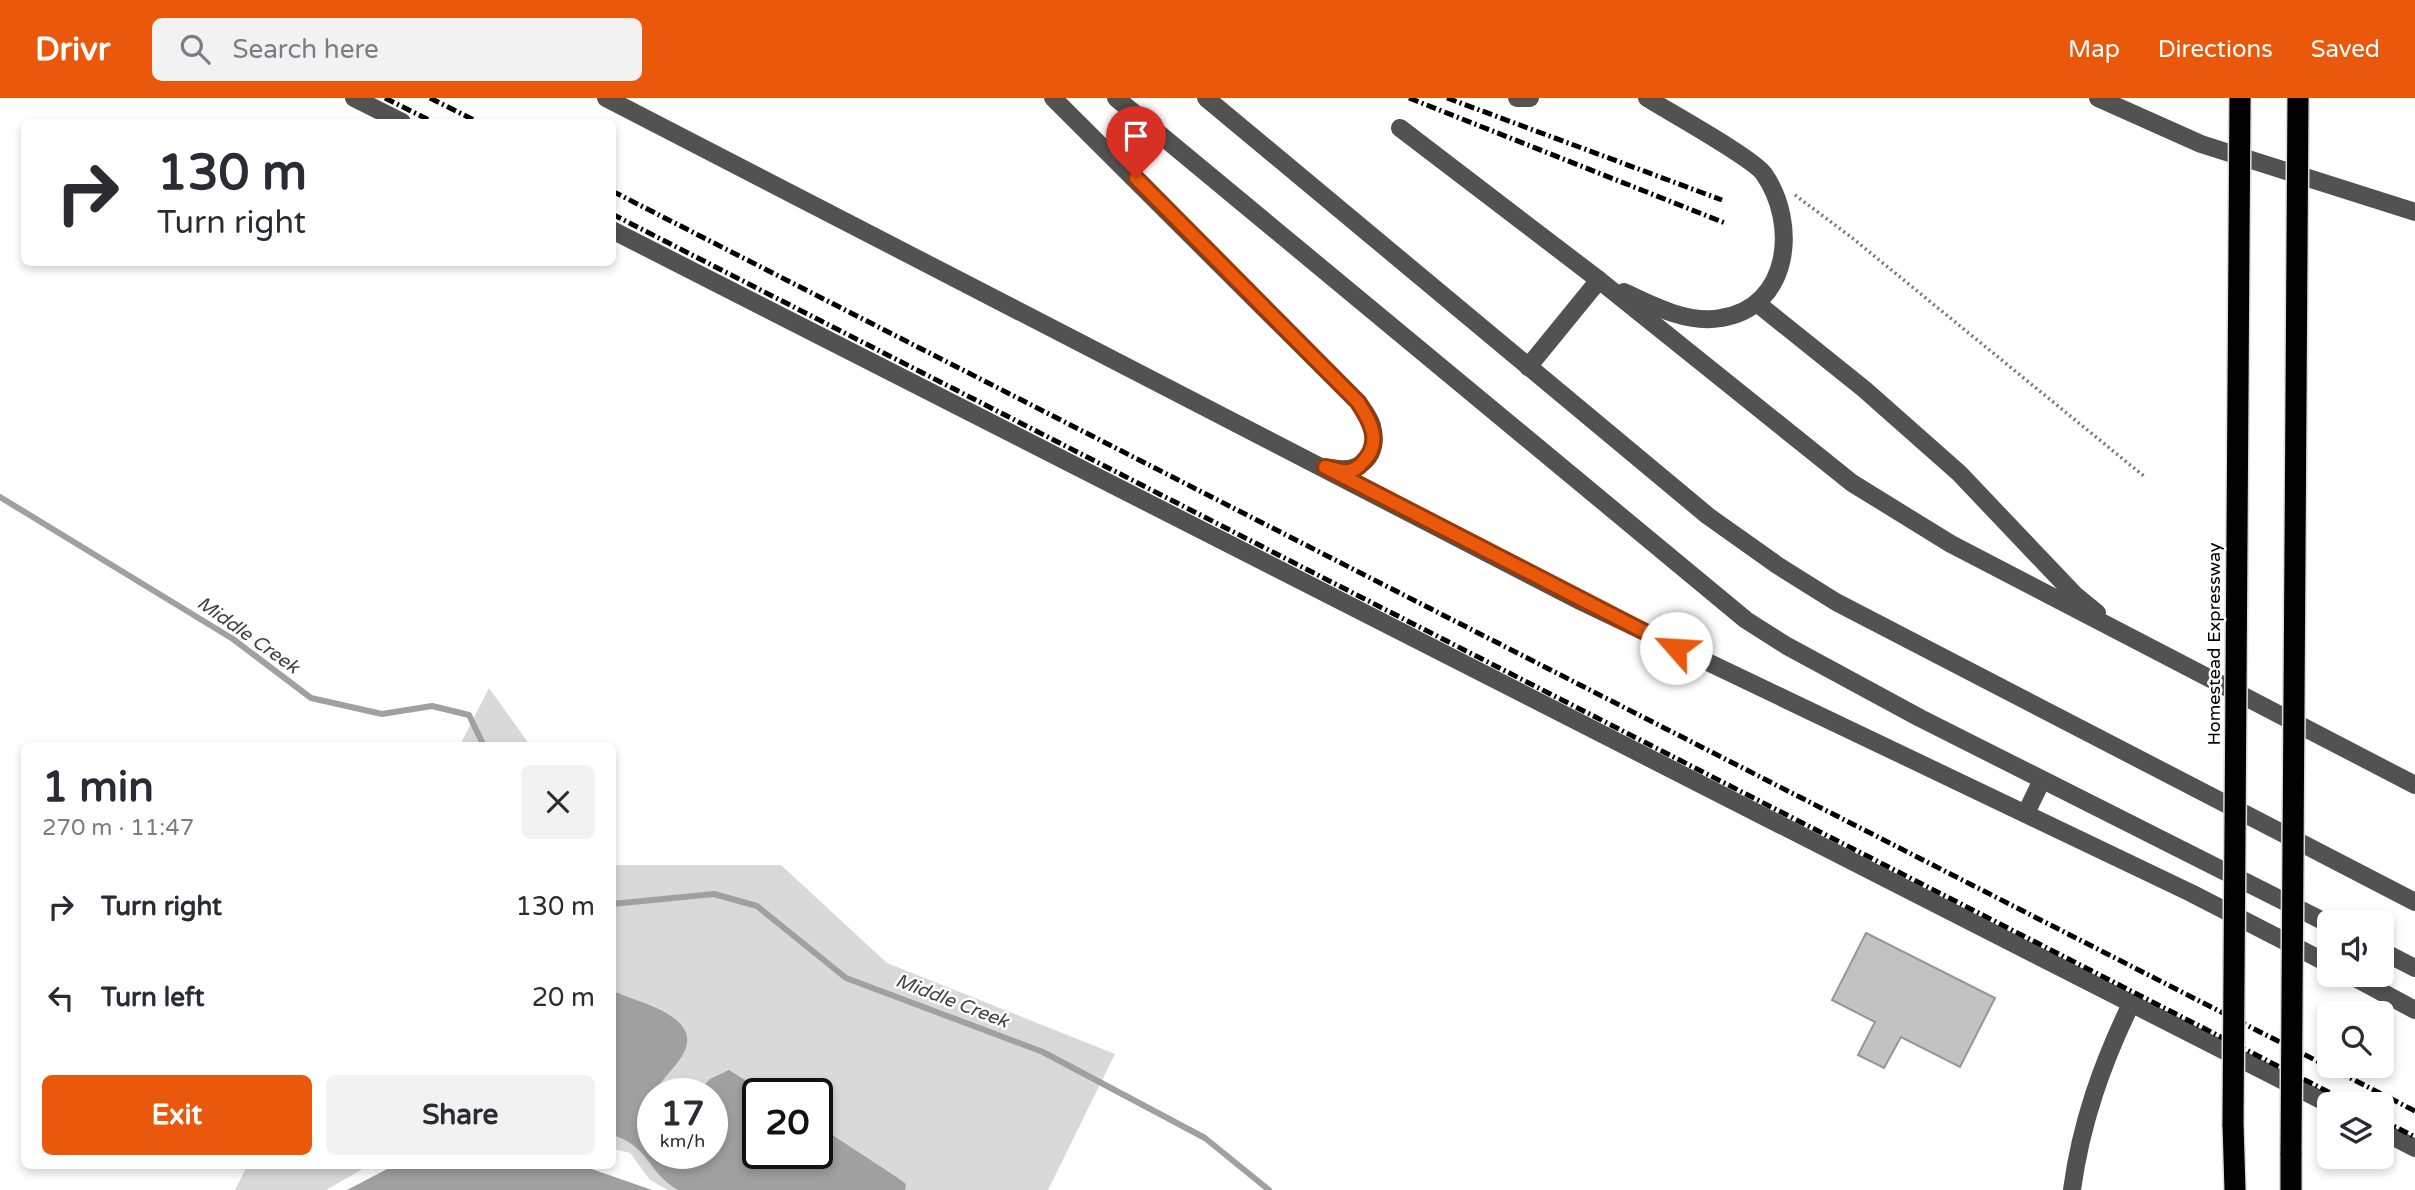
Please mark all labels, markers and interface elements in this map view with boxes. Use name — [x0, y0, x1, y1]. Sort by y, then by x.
search box — [152, 18, 642, 81]
text: Drivr — [35, 30, 110, 69]
icon: search — [176, 30, 214, 68]
text: Search here — [232, 34, 379, 65]
text: Map — [2068, 35, 2120, 64]
text: Directions — [2158, 35, 2273, 64]
text: Saved — [2311, 35, 2380, 64]
pin — [1106, 106, 1166, 178]
icon: arrive — [1117, 117, 1155, 155]
text: 130 m — [157, 144, 307, 203]
icon: right — [42, 147, 133, 238]
text: Turn right — [157, 204, 306, 242]
street label: Homestead Expressway — [2203, 542, 2225, 746]
water label: Middle Creek — [193, 592, 304, 679]
position arrow — [1639, 611, 1713, 685]
text: 1 min — [42, 762, 154, 813]
button: close — [521, 765, 595, 839]
text: 270 m · 11:47 — [42, 814, 194, 842]
icon: right — [42, 888, 80, 926]
text: Turn right — [101, 891, 222, 922]
text: 130 m — [515, 891, 595, 922]
map controls — [2317, 910, 2394, 1169]
button: sound — [2317, 910, 2394, 987]
water label: Middle Creek — [892, 969, 1013, 1033]
icon: left — [42, 979, 80, 1017]
text: Turn left — [101, 982, 204, 1013]
text: 20 m — [532, 982, 595, 1013]
button: search — [2317, 1001, 2394, 1078]
button: Exit — [42, 1075, 312, 1155]
button: Share — [326, 1075, 595, 1155]
speed limit sign: 20 — [742, 1078, 833, 1169]
button: layers — [2317, 1092, 2394, 1169]
text: 17 — [661, 1093, 704, 1135]
text: km/h — [660, 1130, 705, 1152]

